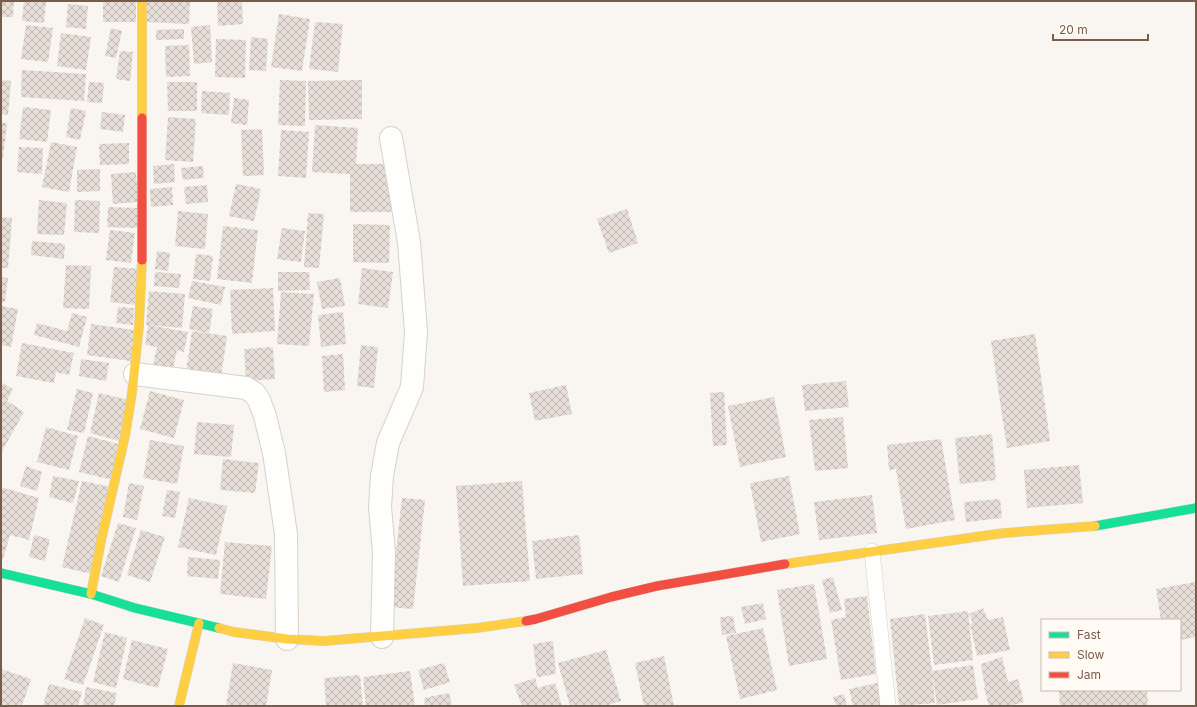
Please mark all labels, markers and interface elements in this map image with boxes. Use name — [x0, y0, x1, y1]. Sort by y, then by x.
scale bar — [1053, 16, 1148, 42]
text: 20 m — [1059, 22, 1088, 37]
legend — [1041, 619, 1181, 691]
text: Fast — [1077, 627, 1101, 642]
text: Slow — [1077, 647, 1105, 662]
text: Jam — [1077, 667, 1101, 682]

